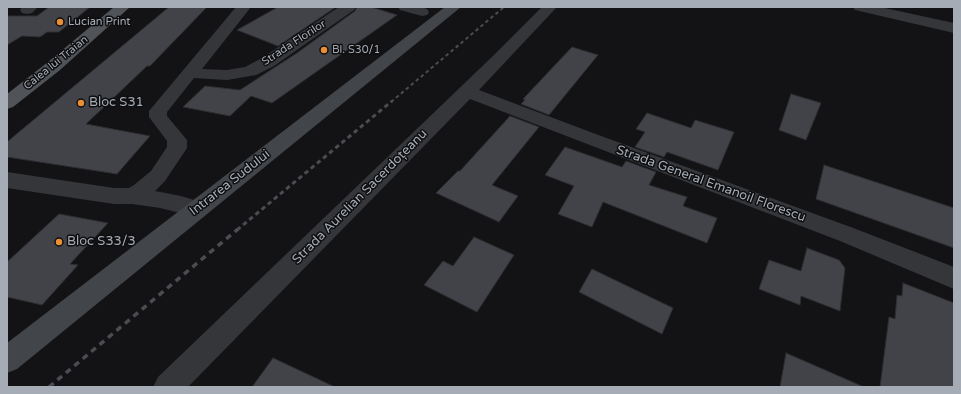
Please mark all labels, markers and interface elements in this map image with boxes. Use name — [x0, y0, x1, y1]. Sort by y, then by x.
place label: Lucian Print — [68, 15, 130, 29]
marker: Lucian Print — [55, 17, 65, 27]
street label: Strada Florilor — [259, 17, 329, 69]
street label: Calea lui Traian — [21, 33, 91, 93]
place label: Bl. S30/1 — [332, 43, 380, 57]
marker: Bl. S30/1 — [319, 45, 329, 55]
place label: Bloc S31 — [89, 95, 144, 111]
marker: Bloc S31 — [76, 98, 86, 108]
street label: Strada Aurelian Sacerdoțeanu — [289, 126, 431, 268]
street label: Strada General Emanoil Florescu — [614, 142, 808, 226]
street label: Intrarea Sudului — [187, 147, 273, 219]
place label: Bloc S33/3 — [67, 234, 136, 250]
marker: Bloc S33/3 — [54, 237, 64, 247]

